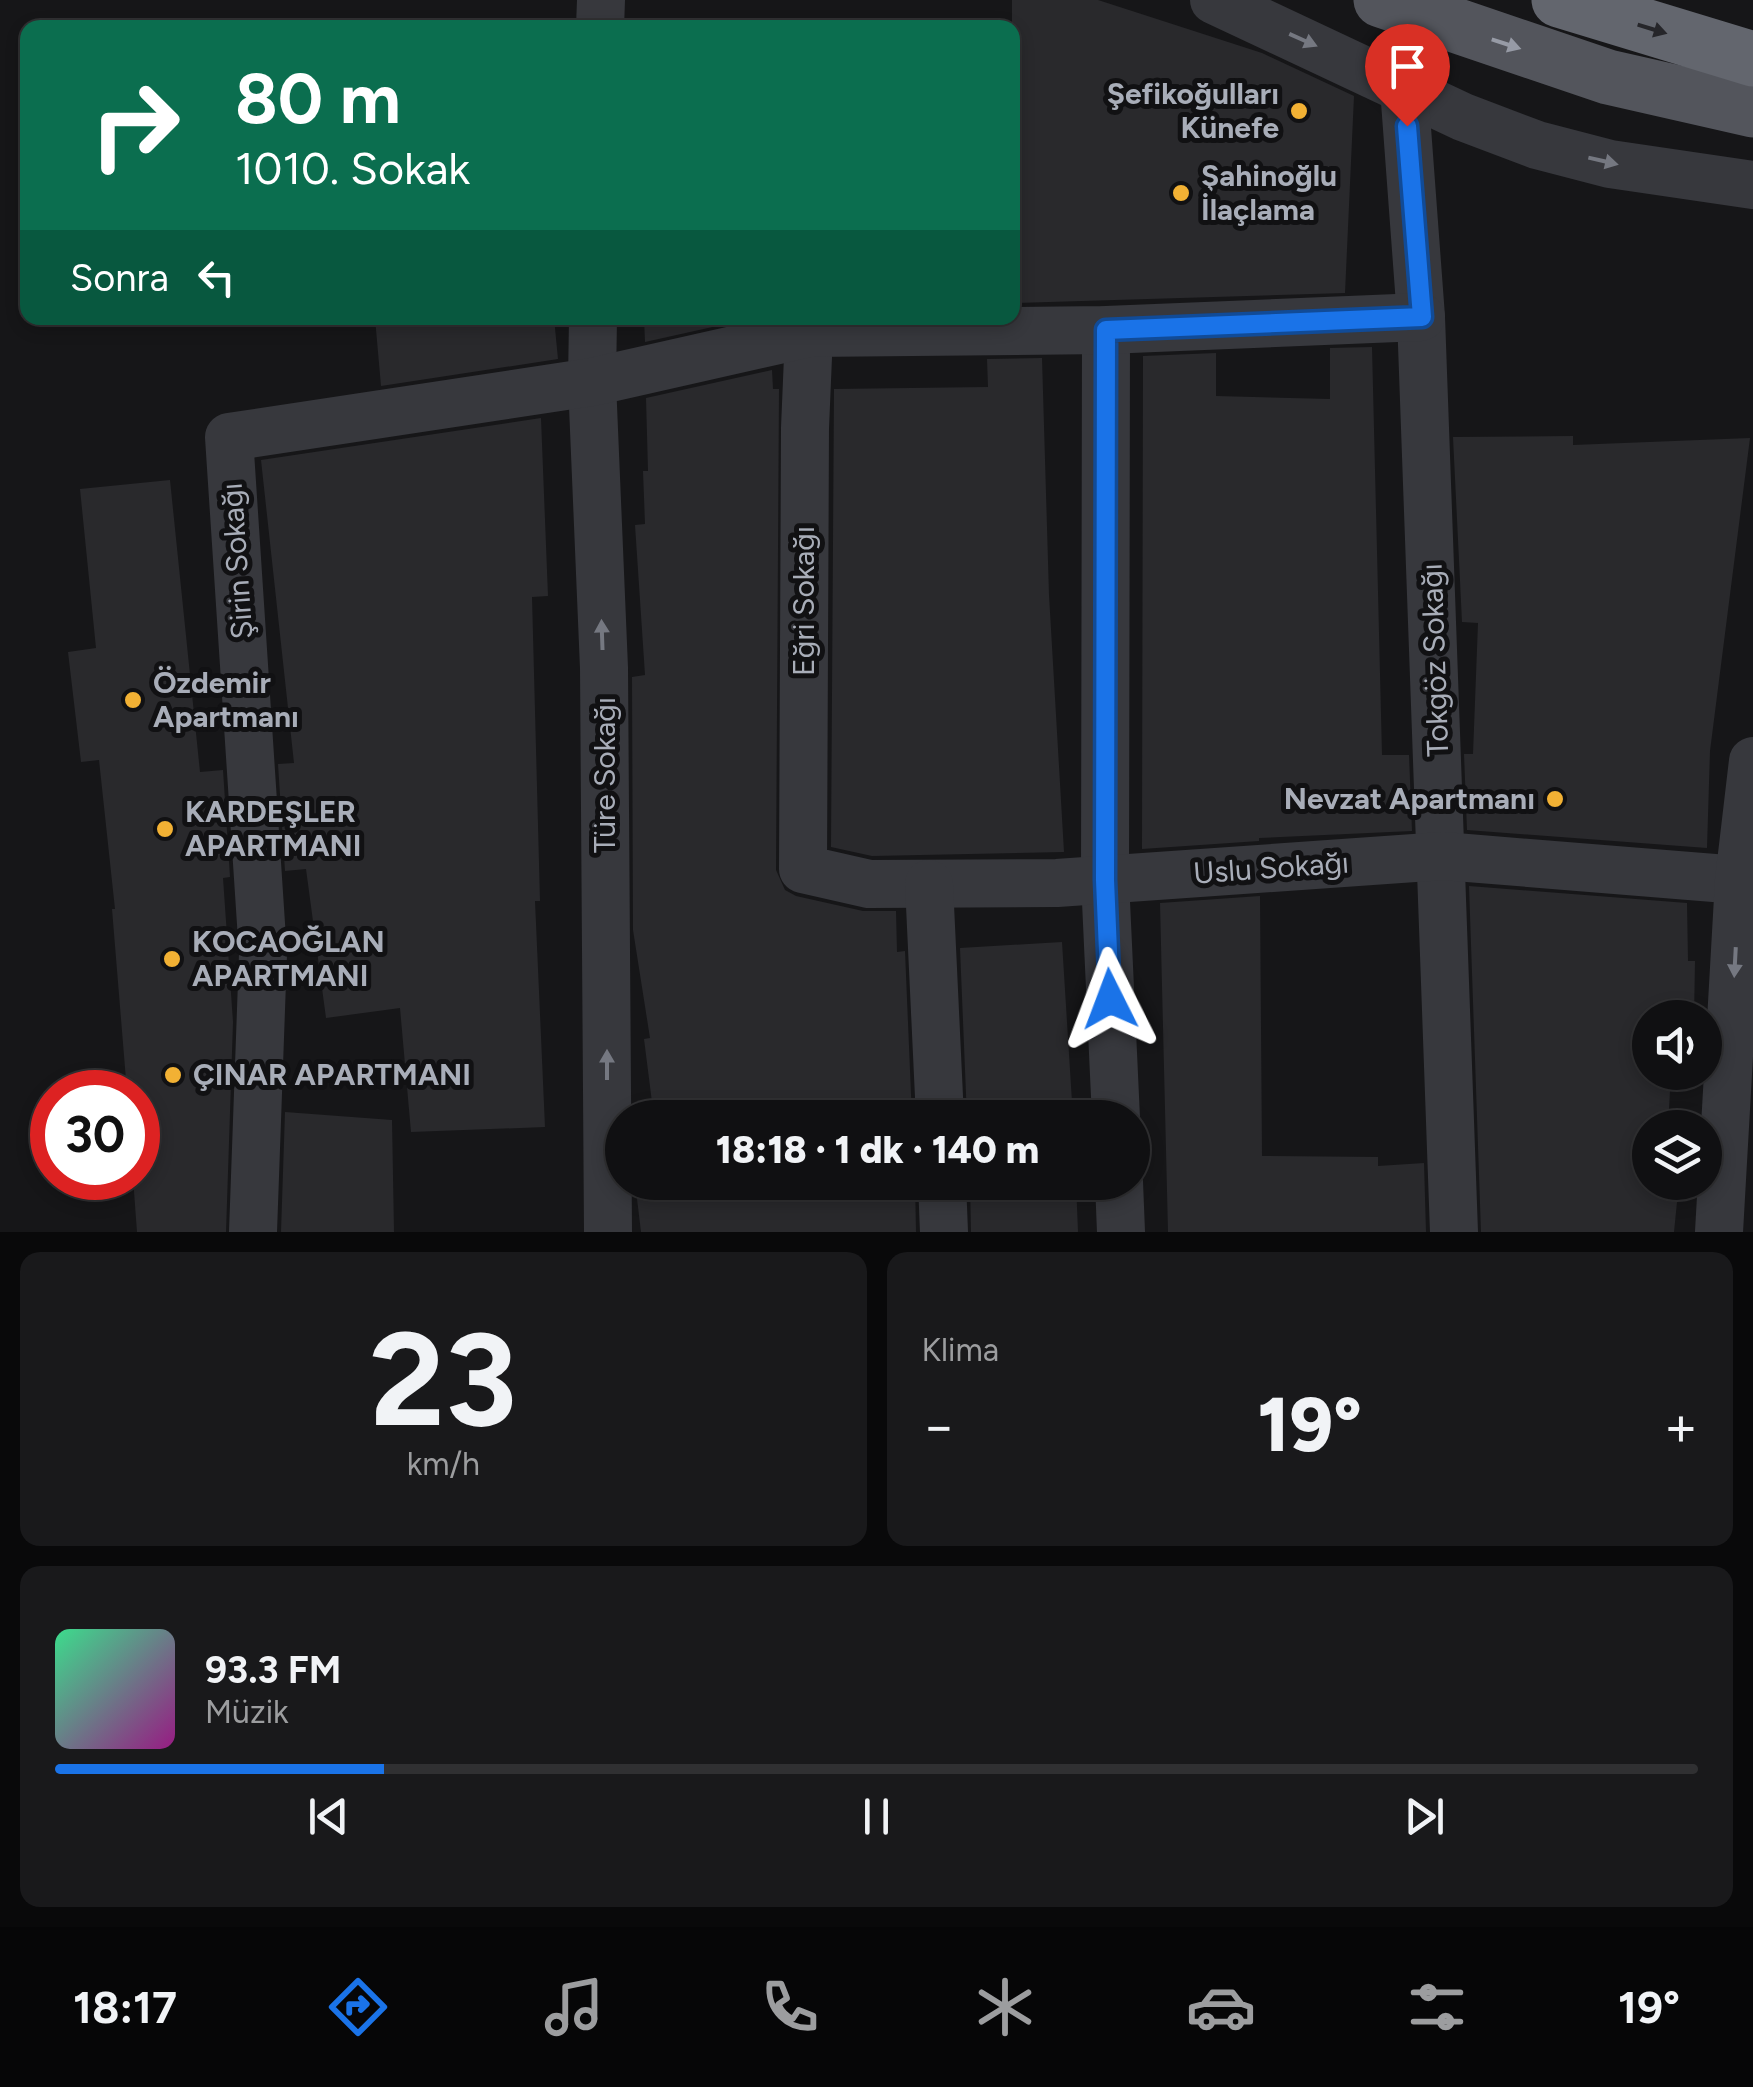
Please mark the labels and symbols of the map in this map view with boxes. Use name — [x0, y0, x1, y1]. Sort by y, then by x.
one-way arrow — [1637, 22, 1667, 37]
pin — [1365, 24, 1450, 127]
one-way arrow — [1288, 32, 1318, 48]
one-way arrow — [1491, 38, 1521, 53]
place label: Şefikoğulları Künefe — [1107, 75, 1279, 146]
marker: Şefikoğulları Künefe — [1288, 100, 1310, 122]
one-way arrow — [1588, 154, 1619, 170]
place label: Şahinoğlu İlaçlama — [1201, 157, 1337, 228]
marker: Şahinoğlu İlaçlama — [1170, 182, 1192, 204]
street label: Şirin Sokağı — [213, 482, 260, 640]
street label: Eğri Sokağı — [785, 526, 822, 676]
street label: Tokgöz Sokağı — [1413, 563, 1456, 757]
one-way arrow — [594, 618, 610, 650]
place label: Özdemir Apartmanı — [153, 664, 299, 735]
marker: Özdemir Apartmanı — [122, 689, 144, 711]
street label: Türe Sokağı — [586, 697, 623, 853]
place label: Nevzat Apartmanı — [1284, 780, 1535, 817]
marker: Nevzat Apartmanı — [1544, 788, 1566, 810]
place label: KARDEŞLER APARTMANI — [185, 793, 361, 864]
marker: KARDEŞLER APARTMANI — [154, 818, 176, 840]
street label: Uslu Sokağı — [1192, 844, 1350, 891]
place label: KOCAOĞLAN APARTMANI — [192, 923, 385, 994]
position arrow — [1058, 947, 1162, 1051]
one-way arrow — [1726, 947, 1742, 979]
marker: KOCAOĞLAN APARTMANI — [161, 948, 183, 970]
one-way arrow — [599, 1048, 615, 1080]
place label: ÇINAR APARTMANI — [193, 1056, 471, 1093]
marker: ÇINAR APARTMANI — [162, 1064, 184, 1086]
speed limit sign: 30 — [30, 1070, 160, 1200]

